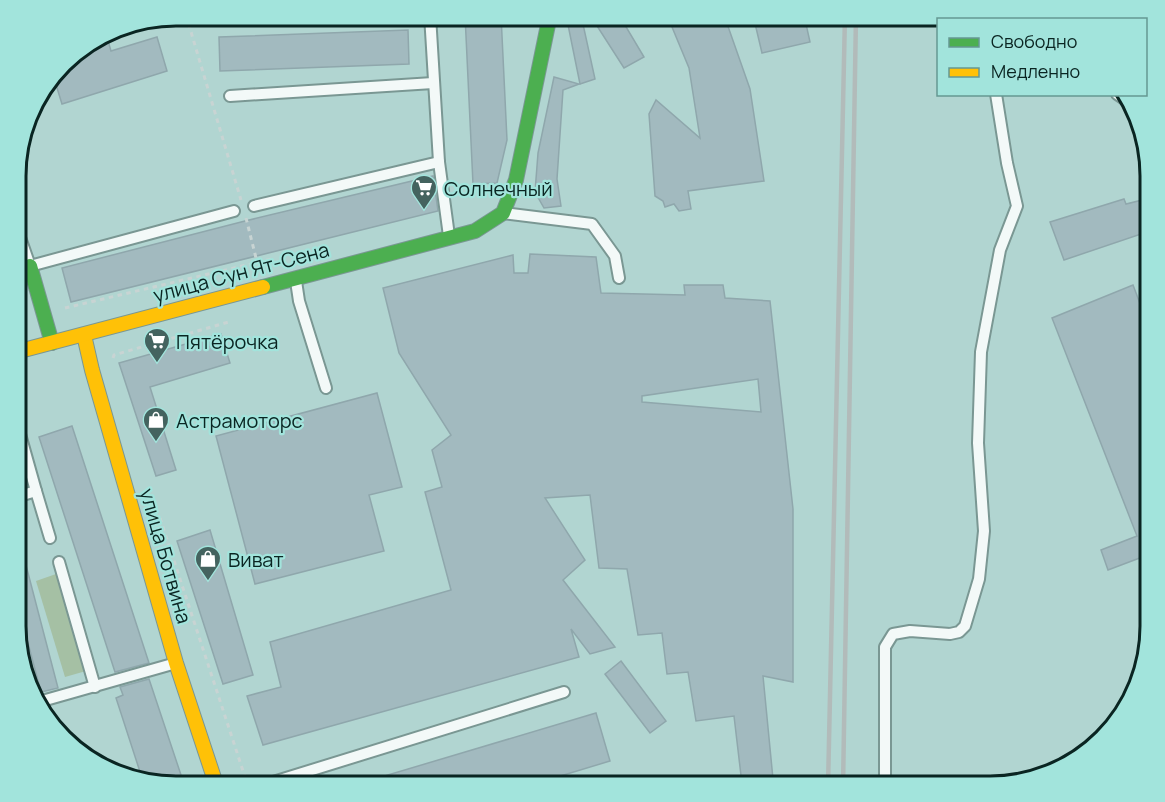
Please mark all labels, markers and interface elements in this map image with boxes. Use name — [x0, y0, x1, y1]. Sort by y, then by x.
legend — [937, 18, 1147, 96]
text: Свободно — [991, 29, 1077, 53]
text: Медленно — [991, 59, 1080, 83]
supermarket icon: Солнечный — [409, 173, 439, 211]
place label: Солнечный — [444, 175, 553, 202]
street label: улица Сун Ят-Сена — [150, 236, 332, 308]
supermarket icon: Пятёрочка — [142, 326, 172, 364]
place label: Пятёрочка — [176, 328, 278, 355]
shop icon: Астрамоторс — [141, 405, 171, 443]
place label: Астрамоторс — [176, 407, 303, 434]
street label: улица Ботвина — [134, 485, 198, 627]
shop icon: Виват — [193, 544, 223, 582]
place label: Виват — [228, 546, 284, 573]

